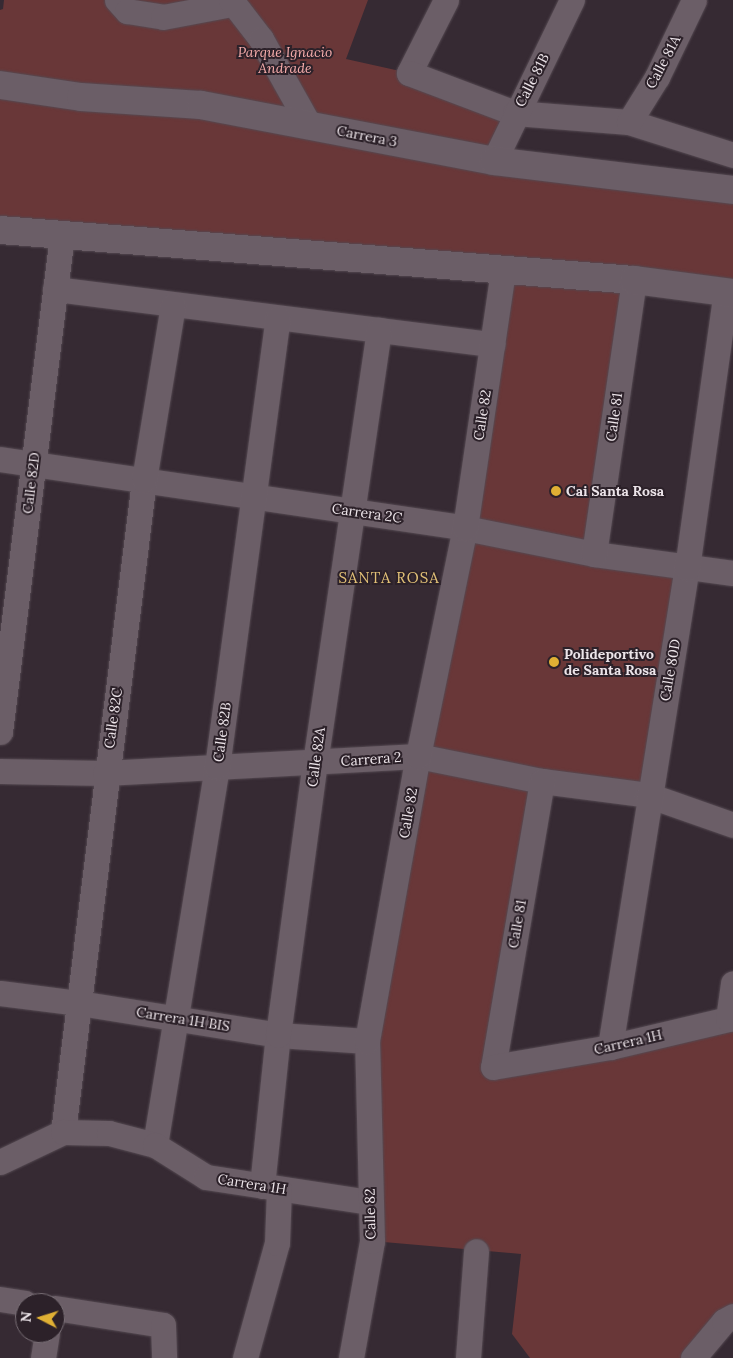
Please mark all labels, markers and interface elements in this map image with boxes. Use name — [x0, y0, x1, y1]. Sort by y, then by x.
street label: Calle 81A — [642, 33, 684, 91]
park label: Parque Ignacio Andrade — [238, 44, 332, 76]
street label: Calle 81B — [511, 51, 553, 109]
street label: Carrera 3 — [335, 122, 399, 150]
street label: Calle 82 — [470, 388, 494, 442]
street label: Calle 81 — [602, 392, 626, 442]
street label: Calle 82D — [19, 451, 43, 515]
place label: Cai Santa Rosa — [566, 483, 664, 499]
marker: Cai Santa Rosa — [550, 485, 562, 497]
street label: Carrera 2C — [331, 500, 403, 526]
district label: SANTA ROSA — [337, 569, 441, 587]
street label: Calle 80D — [656, 638, 684, 702]
place label: Polideportivo de Santa Rosa — [564, 646, 656, 679]
marker: Polideportivo de Santa Rosa — [548, 656, 560, 668]
street label: Calle 82C — [100, 687, 126, 749]
street label: Calle 82B — [210, 701, 234, 763]
street label: Calle 82A — [304, 726, 328, 788]
street label: Carrera 2 — [340, 748, 402, 770]
street label: Calle 82 — [395, 786, 421, 840]
street label: Calle 81 — [504, 898, 530, 950]
street label: Carrera 1H BIS — [135, 1003, 231, 1035]
street label: Carrera 1H — [592, 1026, 664, 1058]
street label: Carrera 1H — [216, 1170, 288, 1198]
street label: Calle 82 — [361, 1188, 379, 1240]
north arrow — [15, 1293, 65, 1343]
text: N — [17, 1311, 35, 1323]

